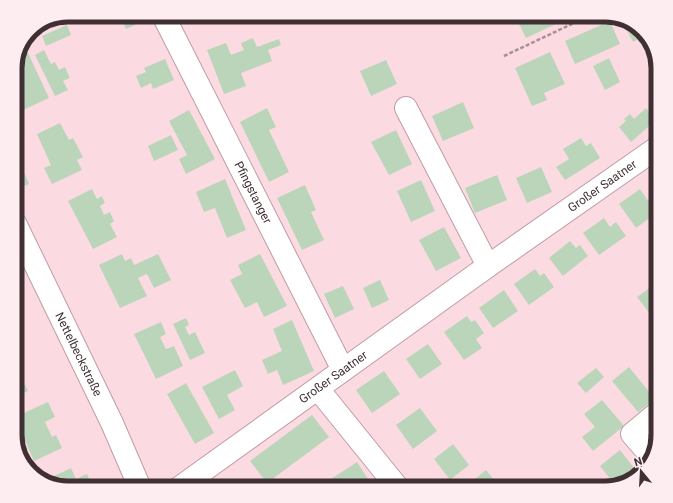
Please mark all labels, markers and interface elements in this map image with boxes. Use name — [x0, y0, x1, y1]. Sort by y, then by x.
street label: Großer Saatner — [565, 157, 639, 215]
street label: Pfingstanger — [231, 159, 275, 226]
street label: Nettelbeckstraße — [52, 310, 105, 399]
street label: Großer Saatner — [296, 348, 370, 406]
north arrow — [621, 451, 661, 491]
text: N — [632, 455, 644, 469]

